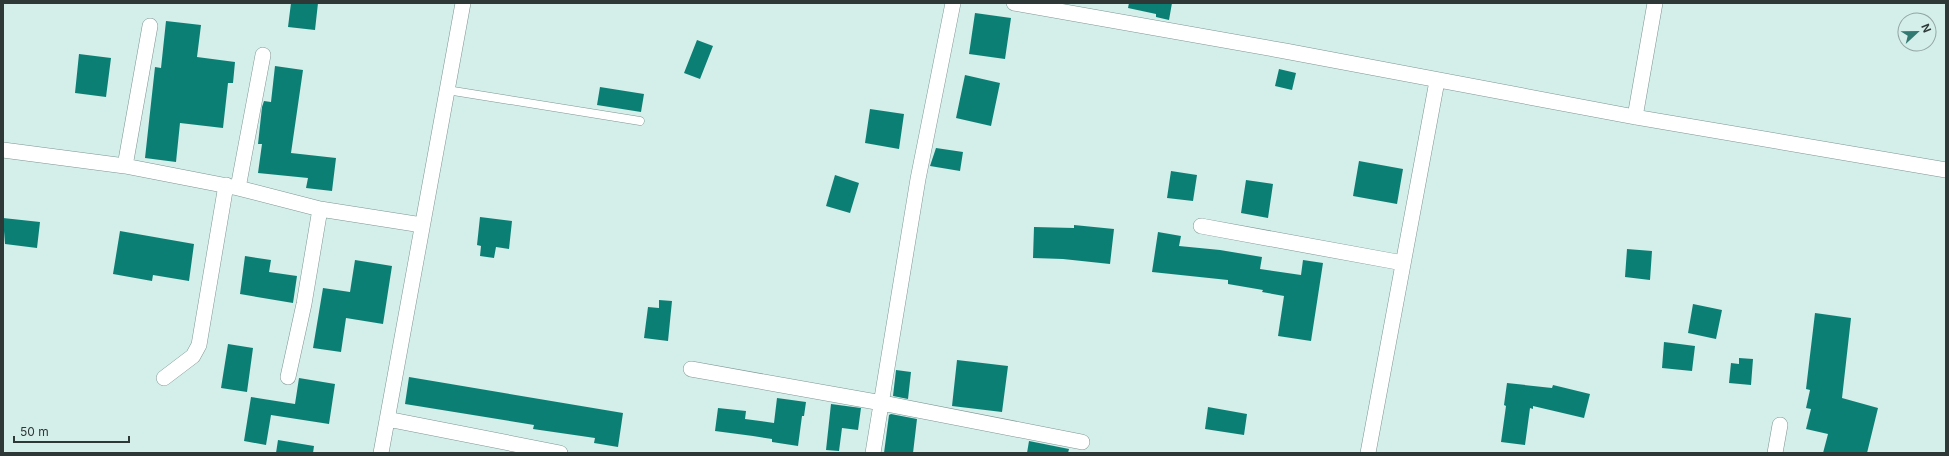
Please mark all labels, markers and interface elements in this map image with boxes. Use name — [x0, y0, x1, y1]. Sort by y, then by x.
north arrow — [1897, 12, 1937, 52]
text: N — [1918, 22, 1934, 35]
scale bar — [14, 418, 129, 444]
text: 50 m — [20, 424, 49, 439]

